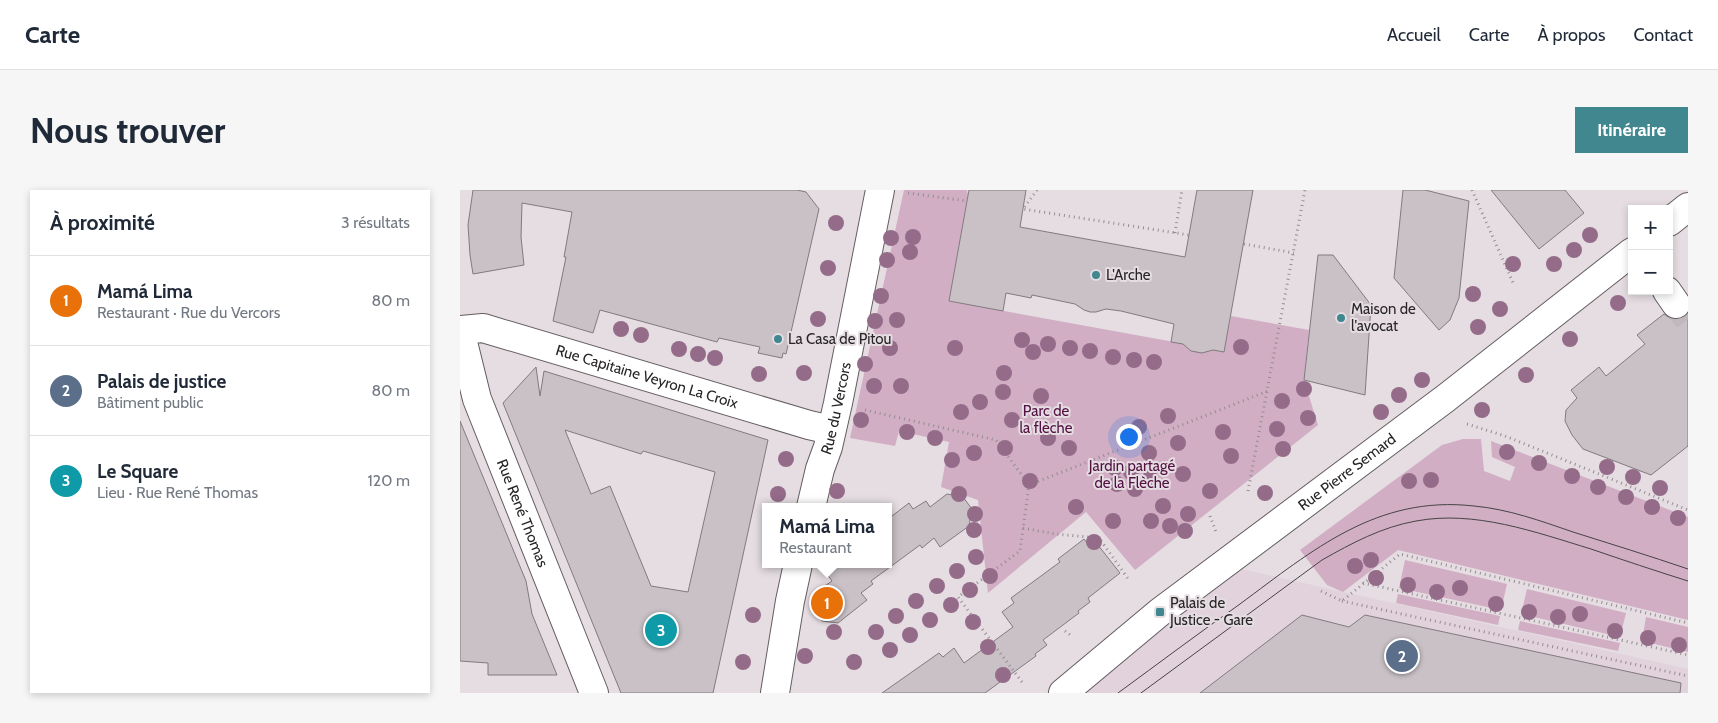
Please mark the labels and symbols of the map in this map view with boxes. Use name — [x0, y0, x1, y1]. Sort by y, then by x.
place label: L'Arche — [1106, 266, 1151, 284]
marker: L'Arche — [1090, 269, 1102, 281]
place label: Maison de l'avocat — [1351, 300, 1416, 335]
marker: Maison de l'avocat — [1335, 312, 1347, 324]
place label: La Casa de Pitou — [788, 330, 891, 348]
marker: La Casa de Pitou — [772, 333, 784, 345]
street label: Rue Capitaine Veyron La Croix — [554, 341, 740, 412]
street label: Rue du Vercors — [817, 361, 855, 457]
park label: Parc de la flèche — [1020, 402, 1073, 437]
your location — [1116, 424, 1142, 450]
street label: Rue Pierre Semard — [1295, 430, 1399, 514]
street label: Rue René Thomas — [493, 457, 552, 570]
park label: Jardin partagé de la Flèche — [1088, 457, 1176, 492]
pin: 1 — [811, 584, 843, 622]
place label: Palais de Justice - Gare — [1169, 594, 1253, 629]
marker: Palais de Justice - Gare — [1154, 606, 1166, 618]
pin: 3 — [645, 611, 677, 649]
pin: 2 — [1386, 637, 1418, 675]

